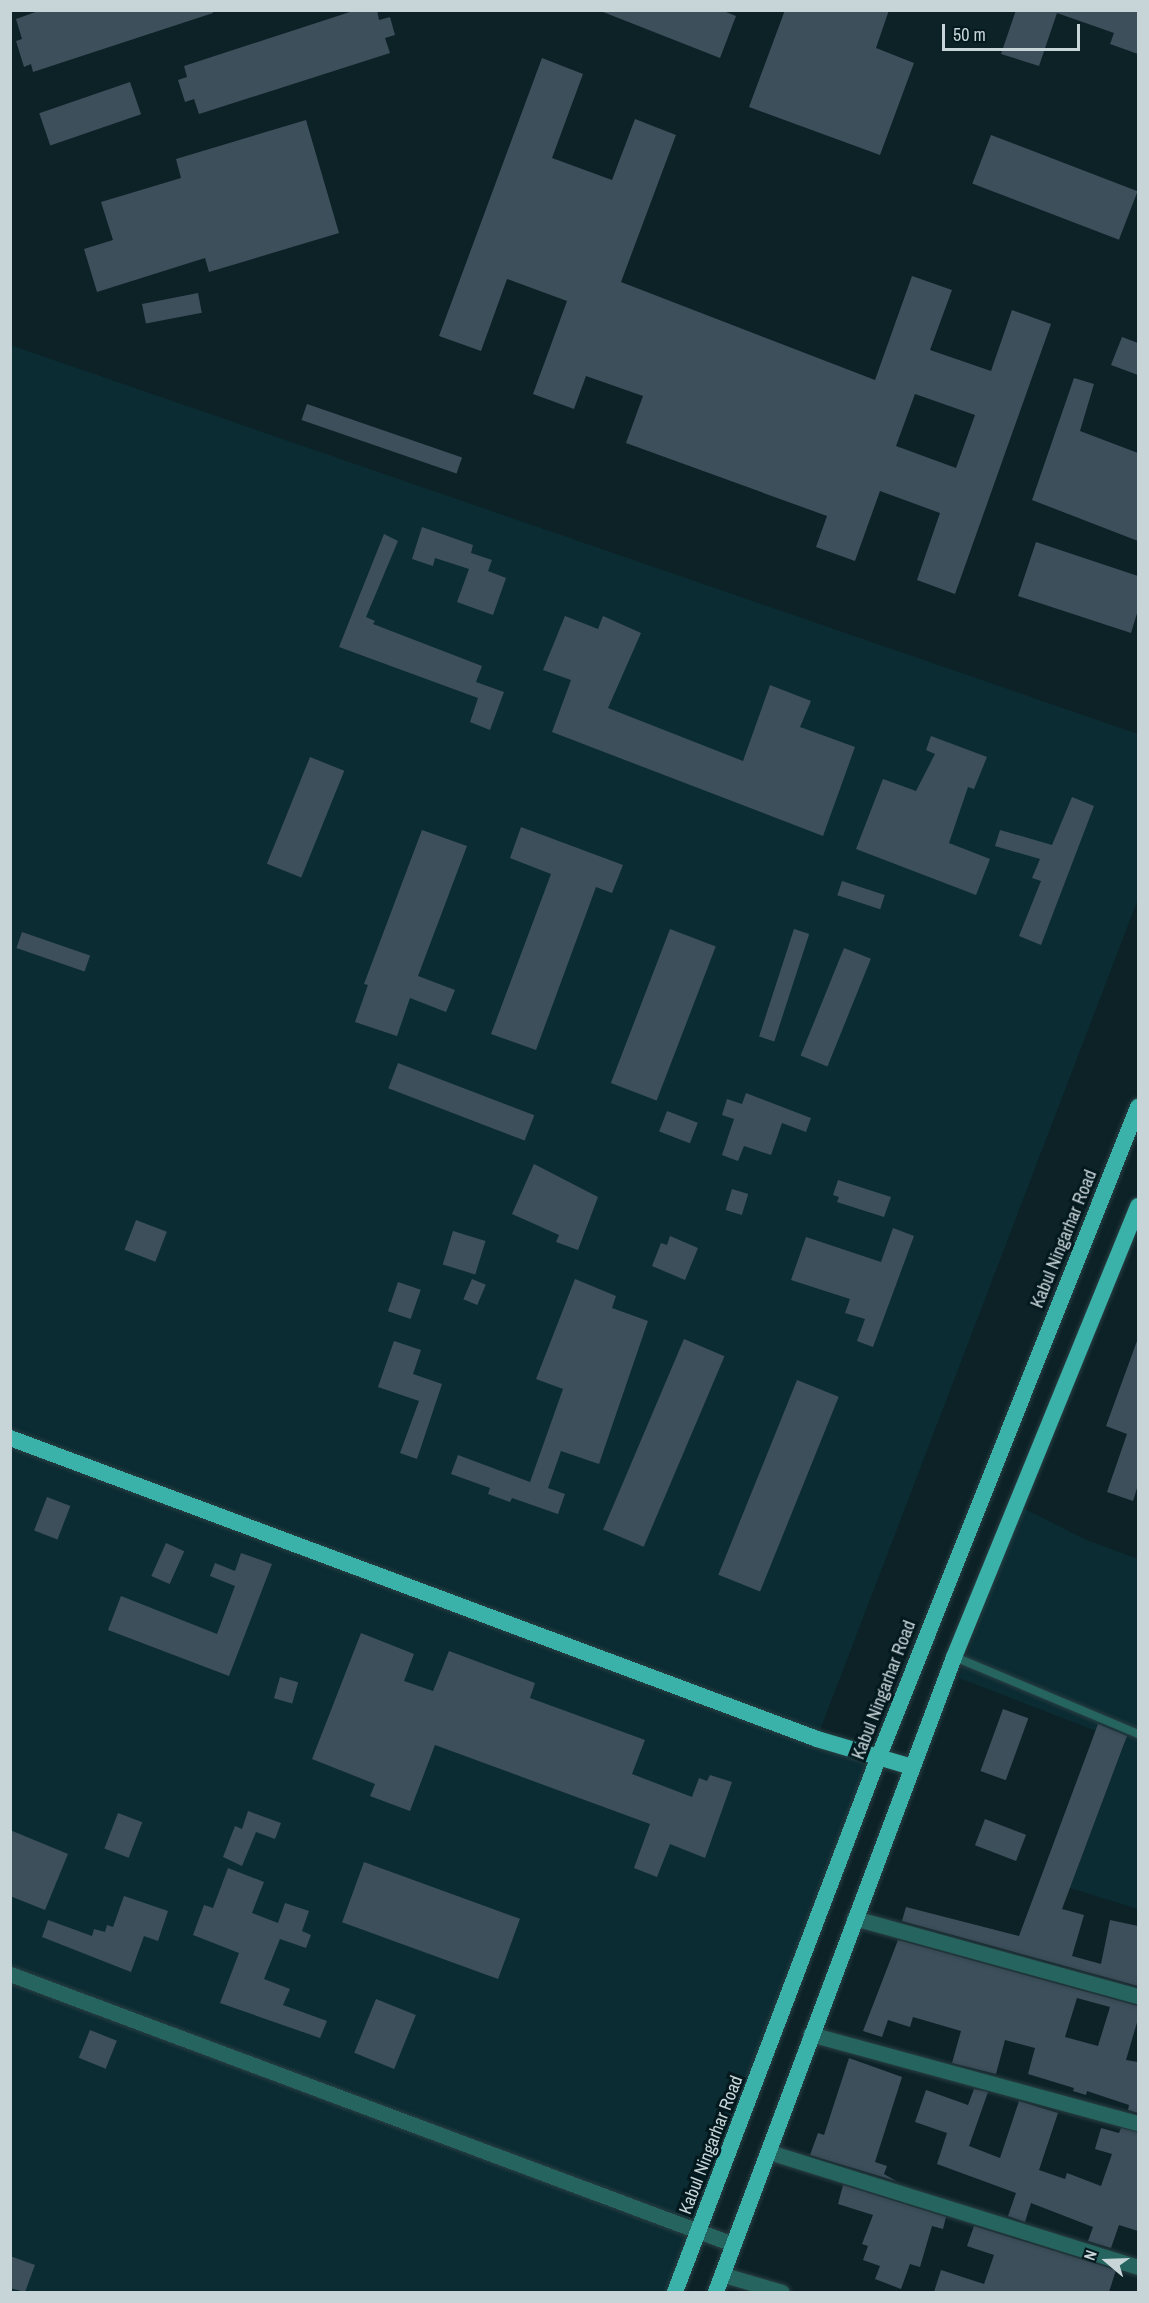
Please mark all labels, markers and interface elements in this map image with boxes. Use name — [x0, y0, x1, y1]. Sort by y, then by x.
scale bar — [945, 12, 1083, 50]
text: 50 m — [953, 22, 986, 47]
street label: Kabul Ningarhar Road — [1026, 1167, 1102, 1311]
street label: Kabul Ningarhar Road — [848, 1618, 920, 1762]
street label: Kabul Ningarhar Road — [675, 2073, 747, 2217]
north arrow — [1077, 2231, 1137, 2291]
text: N — [1078, 2247, 1102, 2263]

